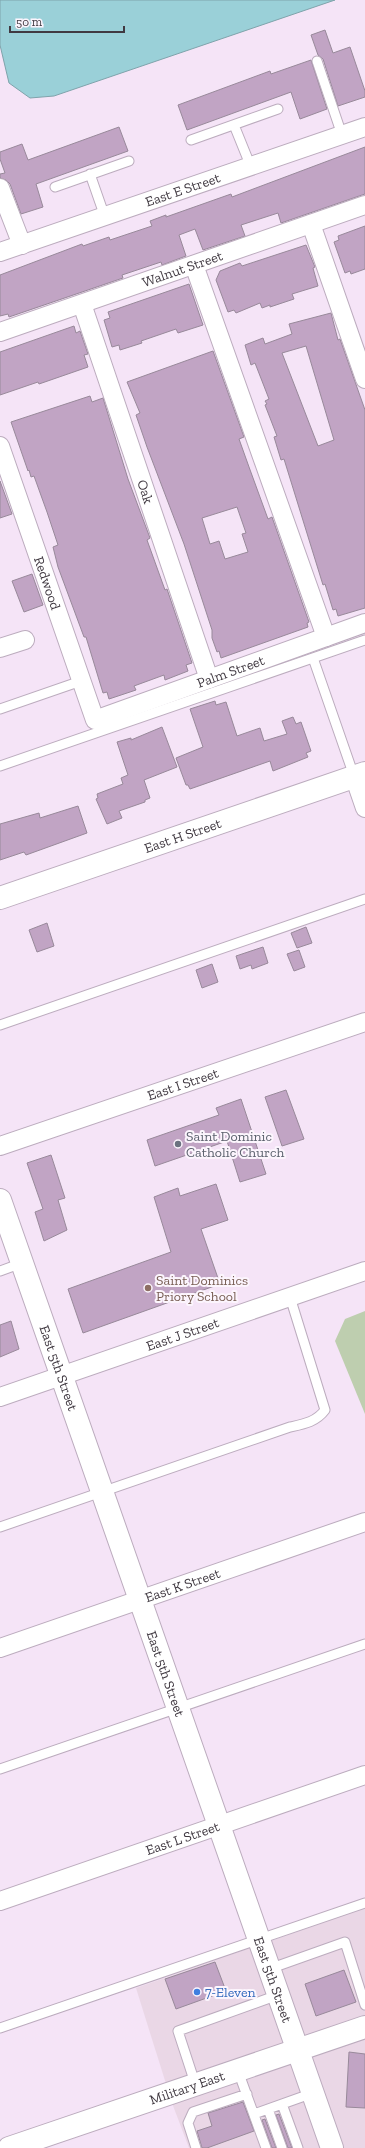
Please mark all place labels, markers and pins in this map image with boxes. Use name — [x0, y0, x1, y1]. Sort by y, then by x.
place label: Saint Dominic Catholic Church — [186, 1128, 284, 1161]
marker: Saint Dominic Catholic Church — [173, 1139, 183, 1149]
place label: Saint Dominics Priory School — [156, 1272, 248, 1305]
marker: Saint Dominics Priory School — [143, 1283, 153, 1293]
place label: 7-Eleven — [205, 1984, 256, 2001]
marker: 7-Eleven — [192, 1987, 202, 1997]

